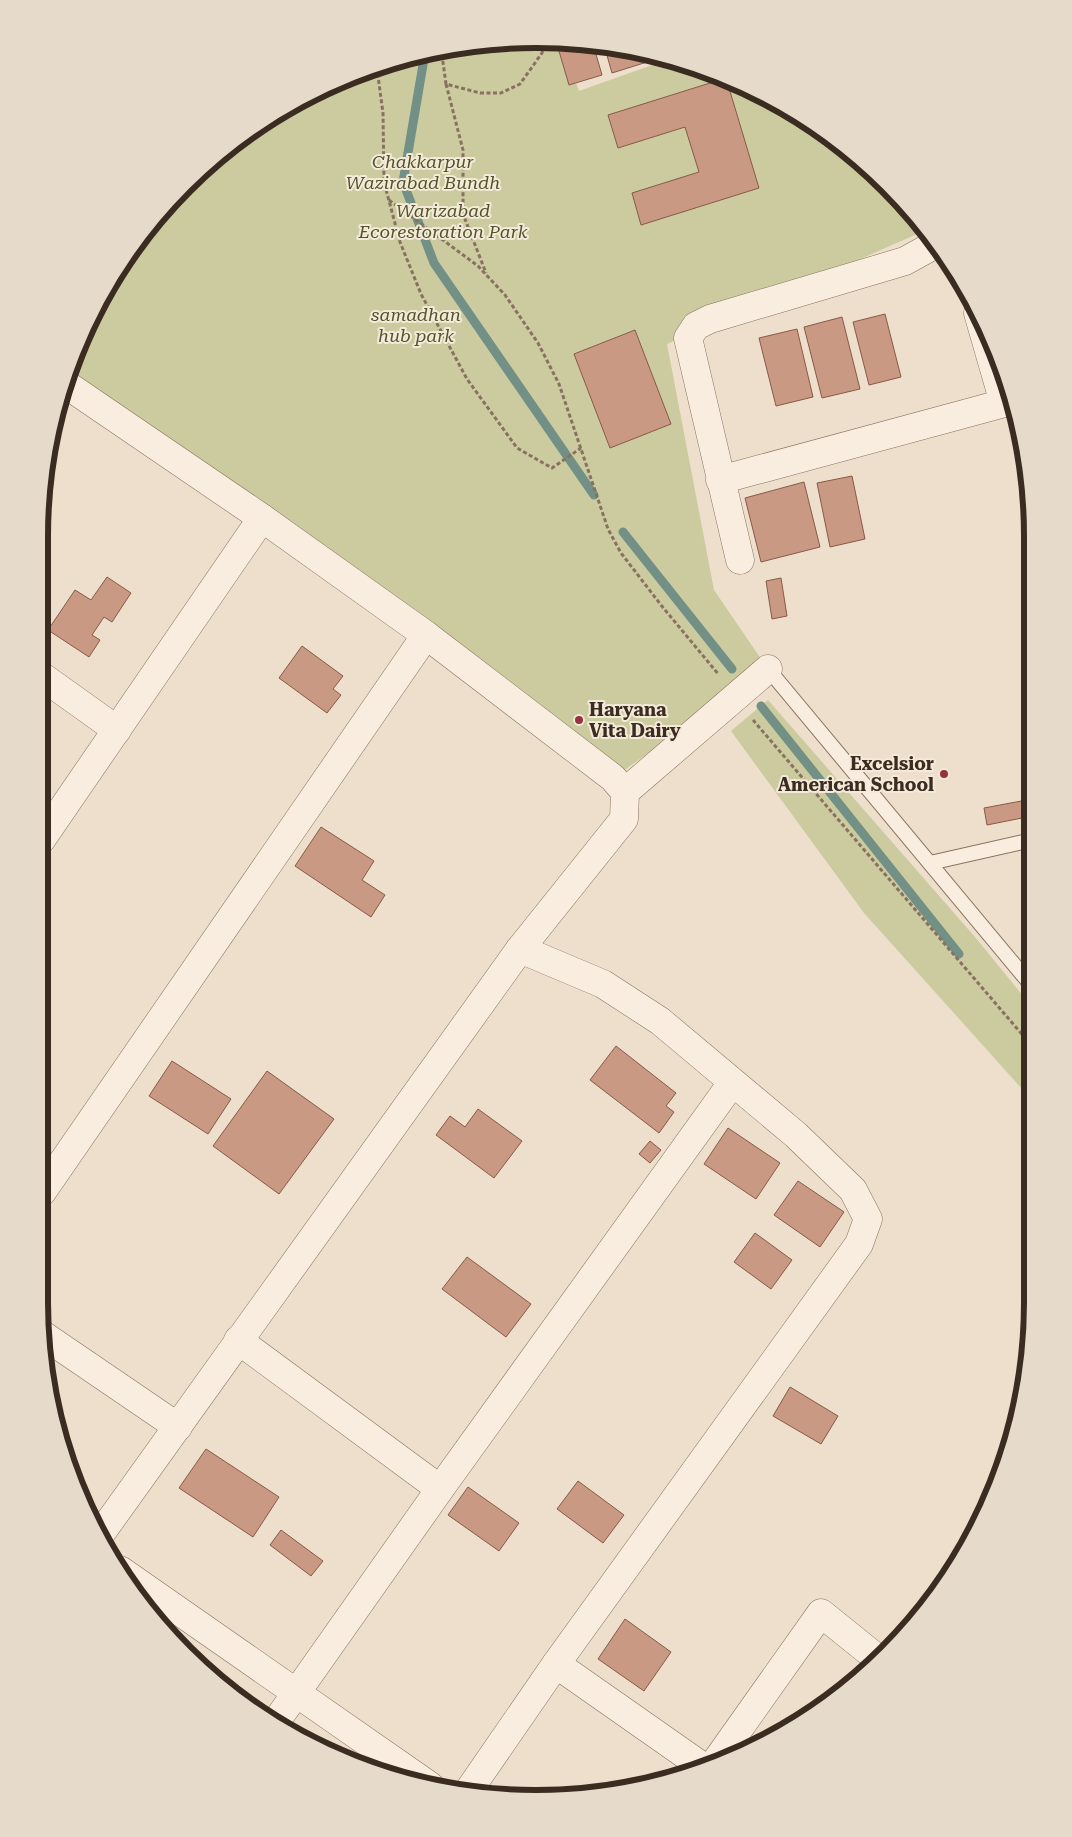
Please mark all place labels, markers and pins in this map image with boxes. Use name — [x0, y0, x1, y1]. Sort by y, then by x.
place label: Haryana Vita Dairy — [589, 699, 681, 741]
marker: Haryana Vita Dairy — [573, 714, 585, 726]
place label: Excelsior American School — [778, 753, 934, 795]
marker: Excelsior American School — [938, 768, 950, 780]

